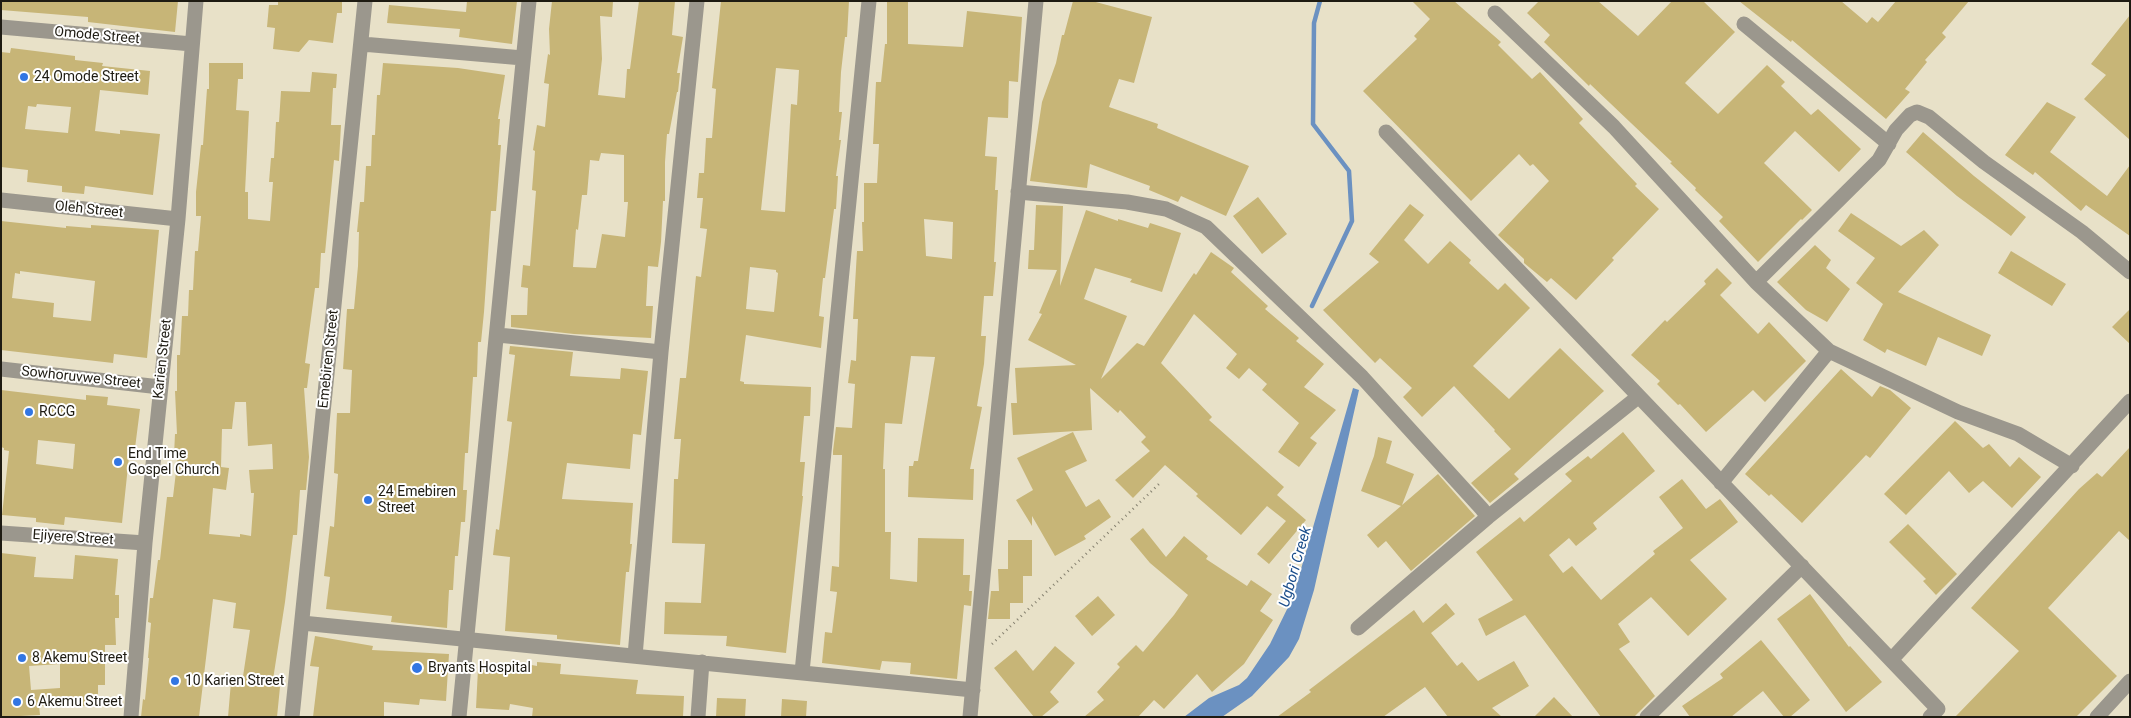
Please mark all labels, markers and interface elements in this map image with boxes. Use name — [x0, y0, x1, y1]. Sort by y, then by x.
street label: Omode Street — [54, 24, 140, 48]
place label: 24 Omode Street — [34, 69, 139, 85]
marker: 24 Omode Street — [18, 71, 30, 83]
street label: Oleh Street — [54, 198, 124, 222]
street label: Emebiren Street — [315, 309, 343, 409]
street label: Karien Street — [150, 318, 176, 400]
street label: Sowhoruvwe Street — [20, 363, 142, 393]
place label: RCCG — [39, 404, 75, 420]
marker: RCCG — [23, 406, 35, 418]
place label: End Time Gospel Church — [128, 446, 219, 478]
marker: End Time Gospel Church — [112, 456, 124, 468]
place label: 24 Emebiren Street — [378, 484, 456, 516]
marker: 24 Emebiren Street — [362, 494, 374, 506]
water label: Ugbori Creek — [1276, 524, 1316, 610]
street label: Ejiyere Street — [32, 527, 114, 549]
place label: 8 Akemu Street — [32, 650, 127, 666]
marker: 8 Akemu Street — [16, 652, 28, 664]
place label: Bryants Hospital — [428, 660, 531, 676]
marker: Bryants Hospital — [410, 661, 424, 675]
place label: 10 Karien Street — [185, 673, 284, 689]
marker: 10 Karien Street — [169, 675, 181, 687]
place label: 6 Akemu Street — [27, 694, 122, 710]
marker: 6 Akemu Street — [11, 696, 23, 708]

